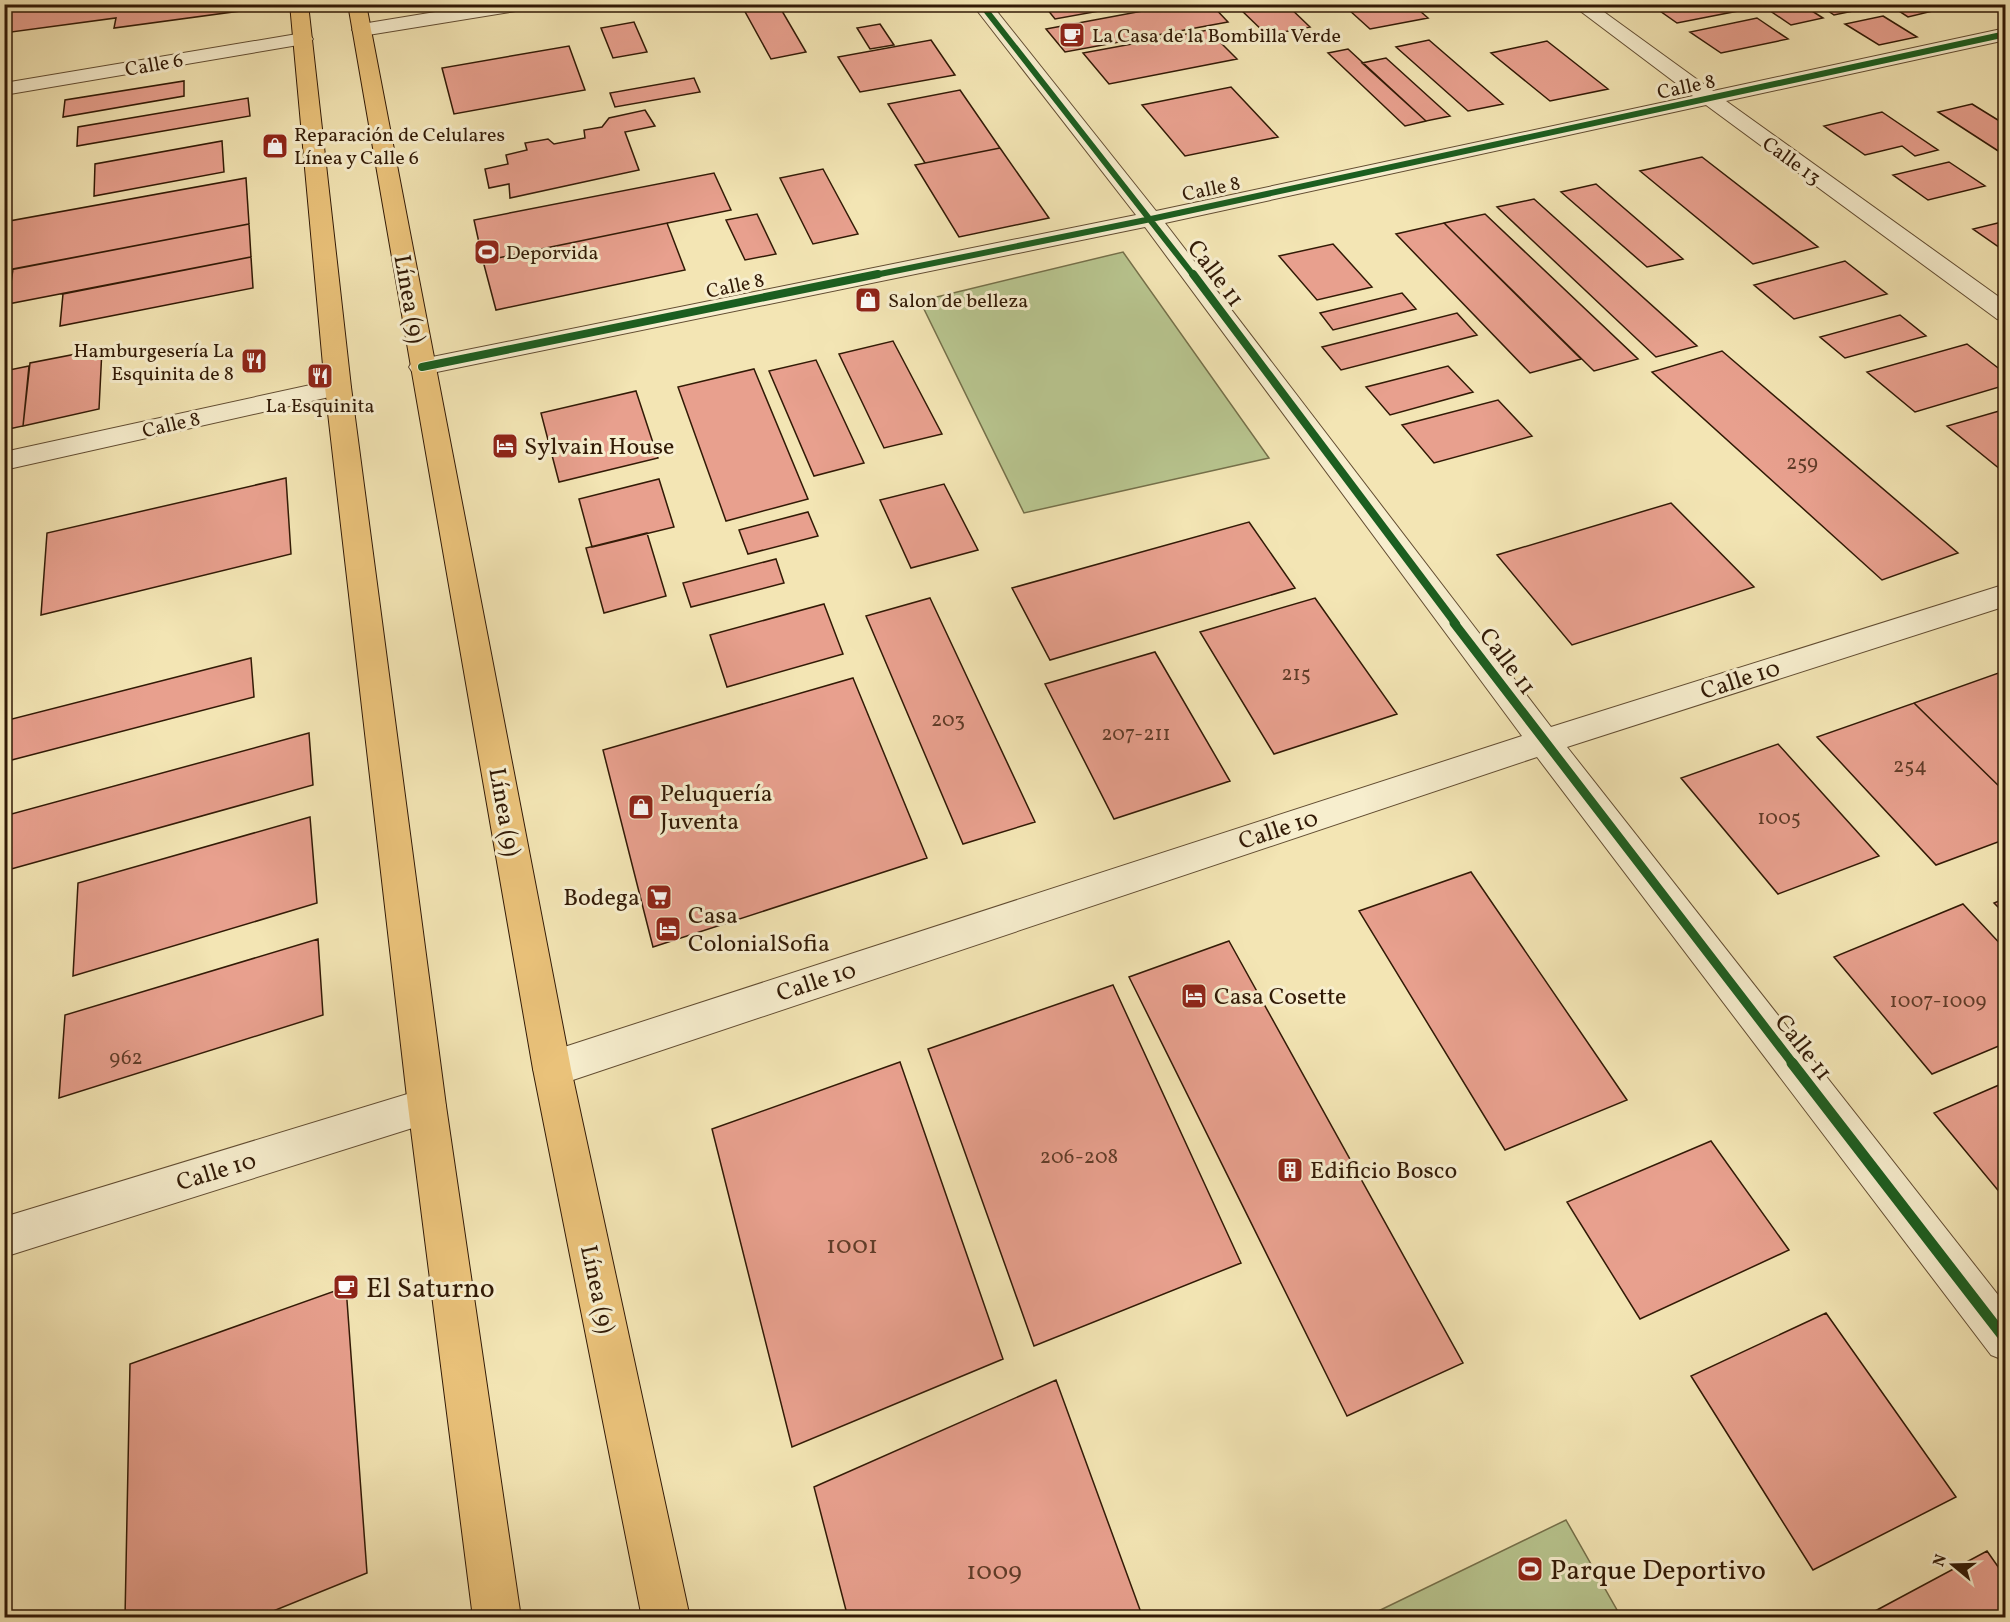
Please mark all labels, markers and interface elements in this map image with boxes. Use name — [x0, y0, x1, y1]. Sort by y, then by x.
cafe icon: La Casa de la Bombilla Verde — [1057, 20, 1087, 50]
place label: La Casa de la Bombilla Verde — [1092, 23, 1341, 51]
street label: Calle 6 — [123, 47, 186, 85]
street label: Calle 8 — [1655, 68, 1718, 108]
place label: Reparación de Celulares Línea y Calle 6 — [294, 122, 505, 173]
shop icon: Reparación de Celulares Línea y Calle 6 — [260, 131, 290, 161]
street label: Calle 13 — [1756, 131, 1826, 192]
street label: Calle 8 — [1180, 170, 1243, 210]
street label: Calle 11 — [1178, 233, 1251, 315]
sports icon: Deporvida — [472, 237, 502, 267]
place label: Deporvida — [506, 240, 598, 268]
street label: Línea (9) — [384, 252, 433, 346]
street label: Calle 8 — [704, 267, 767, 307]
shop icon: Salon de belleza — [853, 285, 883, 315]
place label: Salon de belleza — [888, 288, 1028, 316]
place label: Hamburgesería La Esquinita de 8 — [73, 338, 234, 389]
restaurant icon: Hamburgesería La Esquinita de 8 — [239, 346, 269, 376]
restaurant icon: La Esquinita — [305, 361, 335, 391]
place label: La Esquinita — [266, 393, 374, 421]
street label: Calle 8 — [140, 406, 203, 446]
hotel icon: Sylvain House — [490, 431, 520, 461]
place label: Sylvain House — [524, 431, 674, 465]
house number: 259 — [1786, 449, 1818, 478]
street label: Calle 11 — [1470, 621, 1543, 703]
street label: Calle 10 — [1696, 652, 1785, 710]
house number: 215 — [1281, 660, 1311, 689]
house number: 203 — [931, 706, 965, 735]
house number: 207-211 — [1101, 720, 1171, 749]
house number: 254 — [1893, 752, 1927, 781]
street label: Línea (9) — [479, 765, 528, 859]
place label: Peluquería Juventa — [660, 778, 773, 840]
shop icon: Peluquería Juventa — [626, 792, 656, 822]
street label: Calle 10 — [1234, 802, 1323, 860]
house number: 1005 — [1757, 804, 1801, 833]
place label: Bodega — [563, 882, 640, 916]
supermarket icon: Bodega — [644, 882, 674, 912]
place label: Casa ColonialSofia — [688, 900, 830, 962]
hotel icon: Casa ColonialSofia — [653, 914, 683, 944]
street label: Calle 10 — [772, 954, 861, 1012]
hotel icon: Casa Cosette — [1179, 981, 1209, 1011]
place label: Casa Cosette — [1214, 981, 1346, 1015]
house number: 1007-1009 — [1890, 987, 1987, 1016]
street label: Calle 11 — [1765, 1008, 1839, 1089]
house number: 962 — [109, 1044, 143, 1073]
house number: 206-208 — [1040, 1143, 1118, 1172]
street label: Calle 10 — [172, 1145, 261, 1201]
building icon: Edificio Bosco — [1275, 1155, 1305, 1185]
place label: Edificio Bosco — [1310, 1155, 1457, 1189]
house number: 1001 — [826, 1228, 878, 1264]
street label: Línea (9) — [570, 1242, 622, 1337]
place label: El Saturno — [366, 1270, 495, 1309]
cafe icon: El Saturno — [331, 1272, 361, 1302]
north arrow — [1923, 1535, 1983, 1595]
text: N — [1928, 1551, 1953, 1570]
place label: Parque Deportivo — [1550, 1552, 1766, 1591]
house number: 1009 — [966, 1554, 1022, 1590]
sports icon: Parque Deportivo — [1515, 1554, 1545, 1584]

